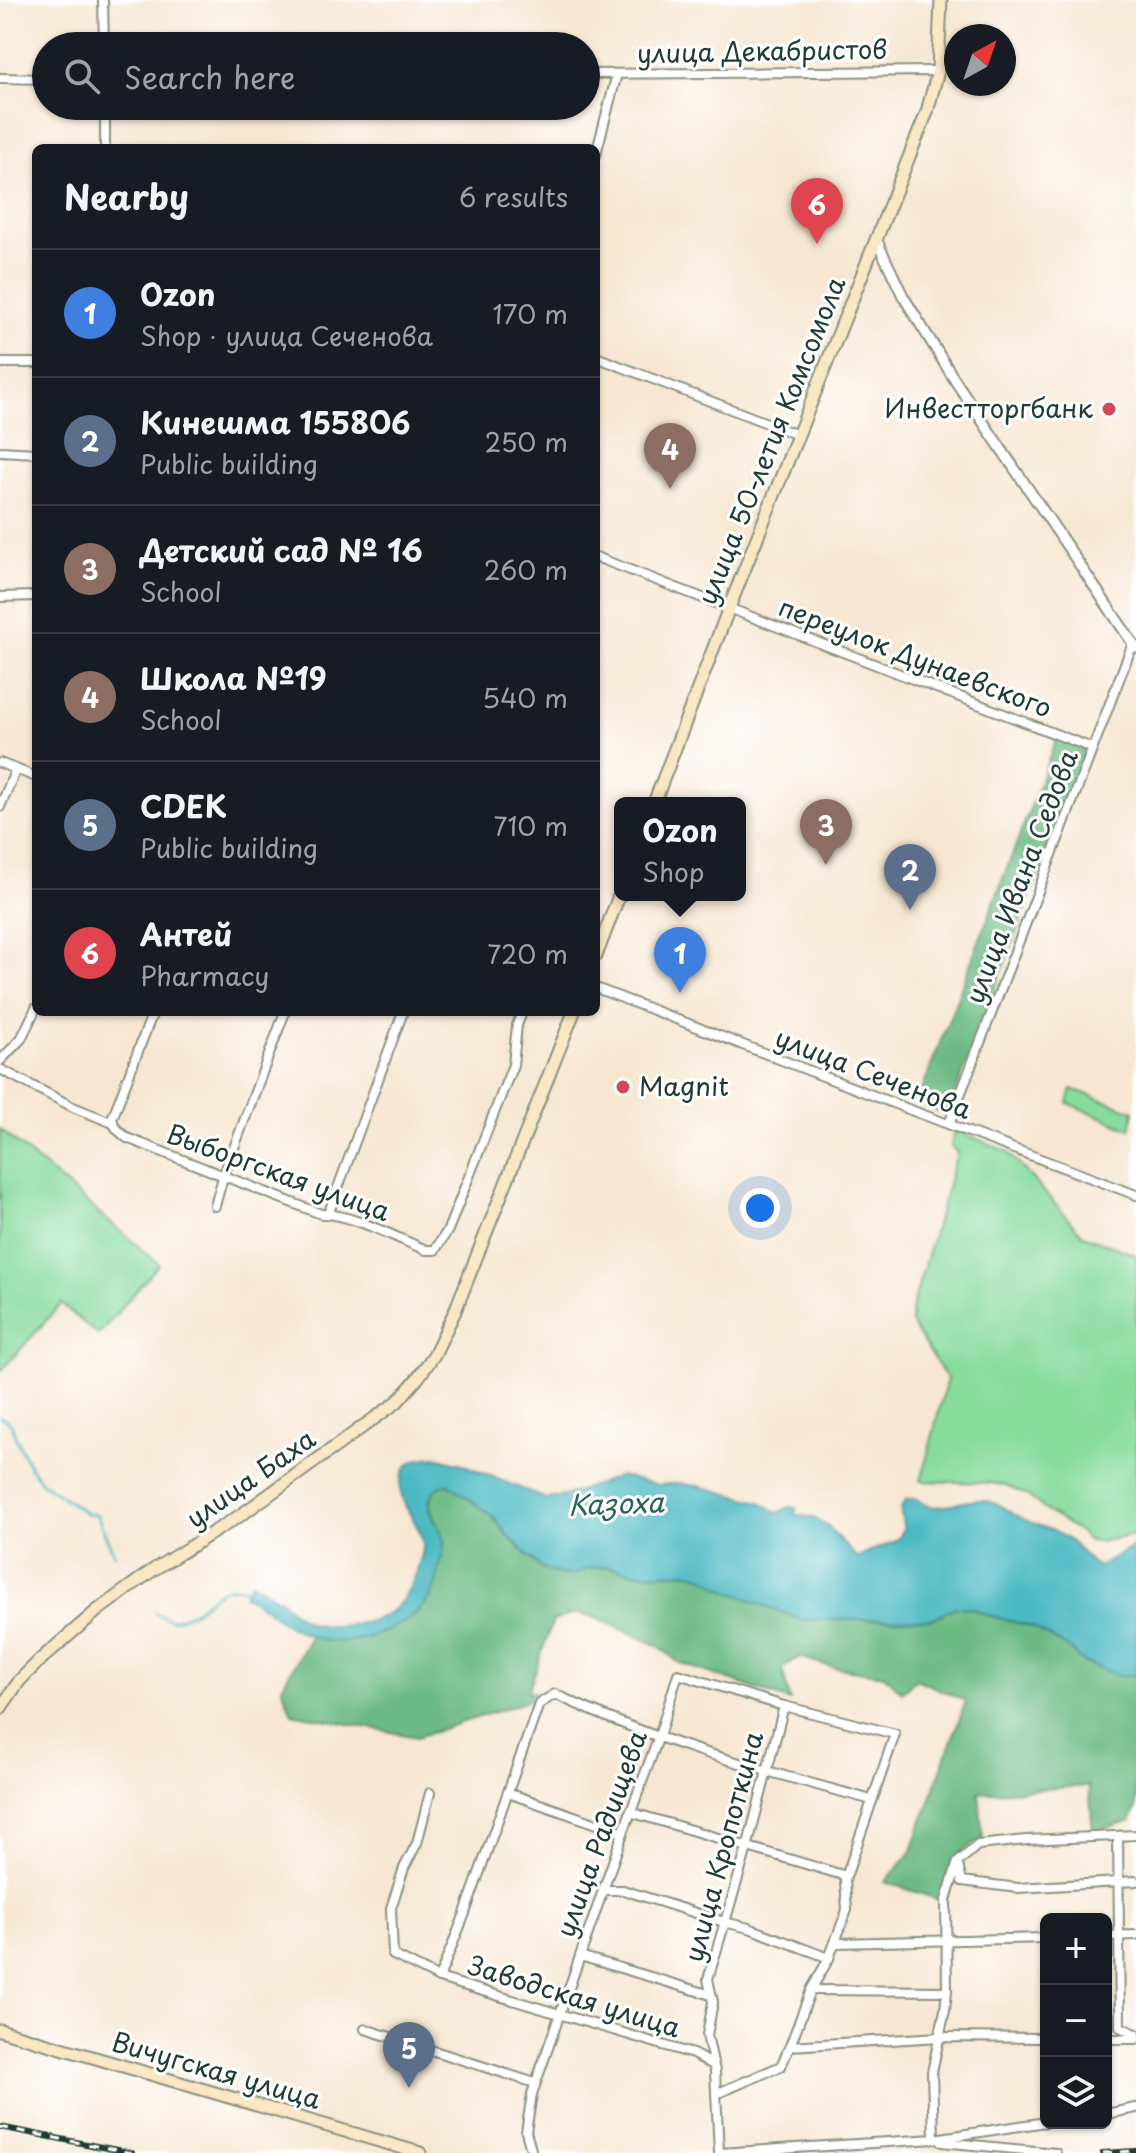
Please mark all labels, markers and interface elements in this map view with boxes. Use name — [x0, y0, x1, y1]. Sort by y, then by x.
north arrow — [944, 24, 1016, 96]
street label: улица Декабристов — [636, 29, 888, 72]
search box — [32, 32, 600, 120]
icon: search — [60, 54, 104, 98]
text: Search here — [124, 54, 296, 99]
text: Nearby — [64, 170, 189, 222]
text: 6 results — [459, 177, 568, 216]
pin: 6 — [791, 178, 843, 244]
street label: улица 50-летия Комсомола — [687, 270, 855, 610]
text: Ozon — [140, 271, 215, 316]
text: 1 — [84, 294, 96, 333]
text: 170 m — [493, 294, 568, 333]
text: Shop · улица Сеченова — [140, 316, 433, 355]
place label: Инвестторгбанк — [884, 388, 1094, 427]
text: Кинешма 155806 — [140, 399, 410, 444]
marker: Инвестторгбанк — [1100, 400, 1118, 418]
text: 2 — [81, 422, 99, 461]
text: 250 m — [484, 422, 568, 461]
pin: 4 — [644, 423, 696, 489]
text: Public building — [140, 444, 318, 483]
text: Детский сад № 16 — [140, 527, 423, 572]
text: 3 — [81, 550, 99, 589]
text: 260 m — [484, 550, 568, 589]
text: School — [140, 572, 222, 611]
street label: переулок Дунаевского — [773, 587, 1058, 727]
text: Школа №19 — [140, 655, 327, 700]
text: 4 — [81, 678, 99, 717]
text: 540 m — [482, 678, 568, 717]
text: School — [140, 700, 222, 739]
street label: улица Ивана Седова — [954, 743, 1087, 1009]
text: CDEK — [140, 783, 227, 828]
popup — [614, 797, 746, 901]
pin: 3 — [800, 799, 852, 865]
text: 5 — [82, 806, 98, 845]
text: 710 m — [494, 806, 568, 845]
text: Ozon — [642, 807, 718, 852]
text: Public building — [140, 828, 318, 867]
pin: 2 — [884, 844, 936, 910]
text: Shop — [642, 852, 704, 891]
text: Антей — [140, 911, 232, 956]
pin: 1 — [654, 927, 706, 993]
text: 6 — [81, 934, 99, 973]
text: 720 m — [487, 934, 568, 973]
text: Pharmacy — [140, 956, 269, 995]
street label: улица Сеченова — [770, 1017, 978, 1128]
place label: Magnit — [639, 1066, 729, 1105]
marker: Magnit — [614, 1078, 632, 1096]
street label: Выборгская улица — [161, 1113, 396, 1230]
your location — [740, 1188, 780, 1228]
street label: улица Баха — [177, 1418, 323, 1537]
water label: Казоха — [567, 1479, 666, 1526]
street label: улица Радищева — [545, 1724, 656, 1942]
street label: улица Кропоткина — [673, 1726, 772, 1966]
map controls — [1040, 1913, 1112, 2129]
button: + — [1040, 1913, 1112, 1985]
street label: Заводская улица — [464, 1945, 686, 2047]
button: − — [1040, 1985, 1112, 2057]
street label: Вичугская улица — [107, 2021, 326, 2118]
pin: 5 — [383, 2022, 435, 2088]
button: layers — [1040, 2057, 1112, 2129]

